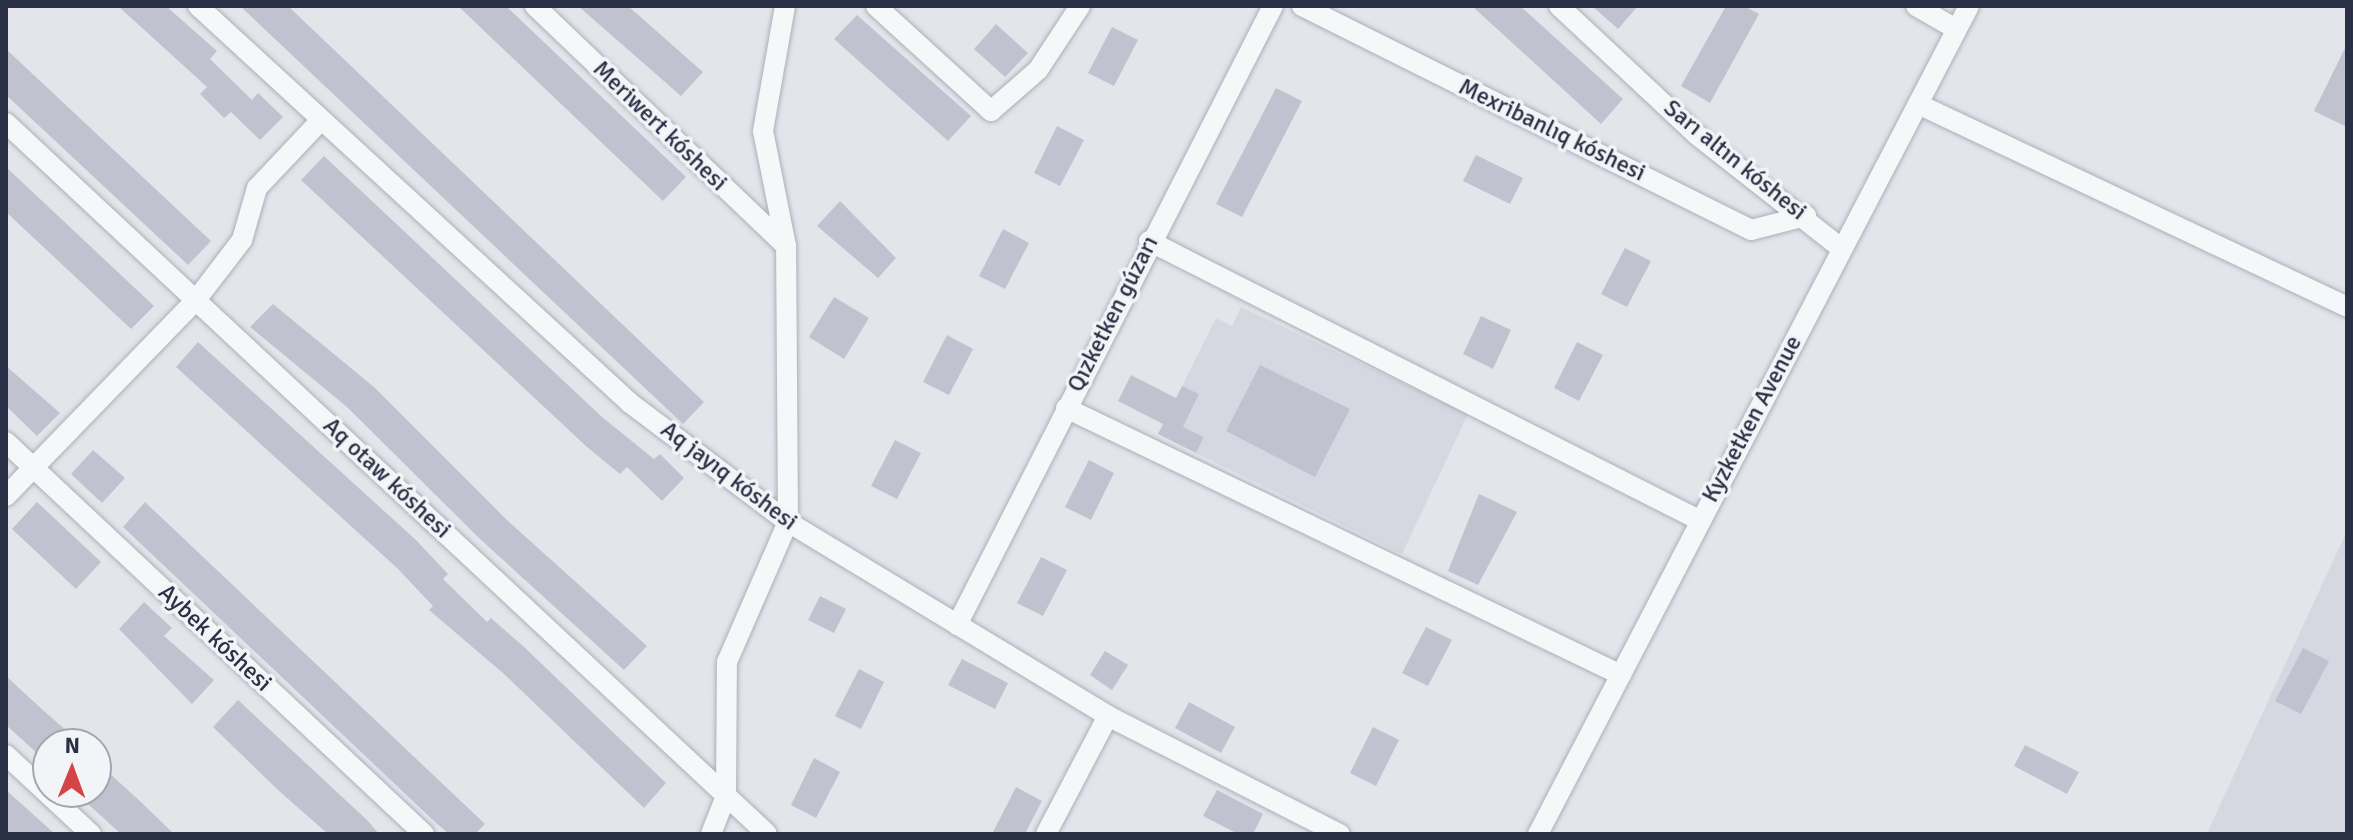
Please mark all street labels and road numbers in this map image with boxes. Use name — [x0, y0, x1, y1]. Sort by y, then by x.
street label: Meriwert kóshesi — [587, 55, 733, 197]
street label: Mexribanlıq kóshesi — [1454, 72, 1650, 188]
street label: Sarı altın kóshesi — [1658, 94, 1812, 226]
street label: Qızketken gúzarı — [1061, 231, 1165, 397]
street label: Kyzketken Avenue — [1696, 331, 1808, 507]
street label: Aq otaw kóshesi — [317, 411, 457, 545]
street label: Aq jayıq kóshesi — [655, 415, 803, 537]
street label: Aybek kóshesi — [152, 578, 278, 698]

